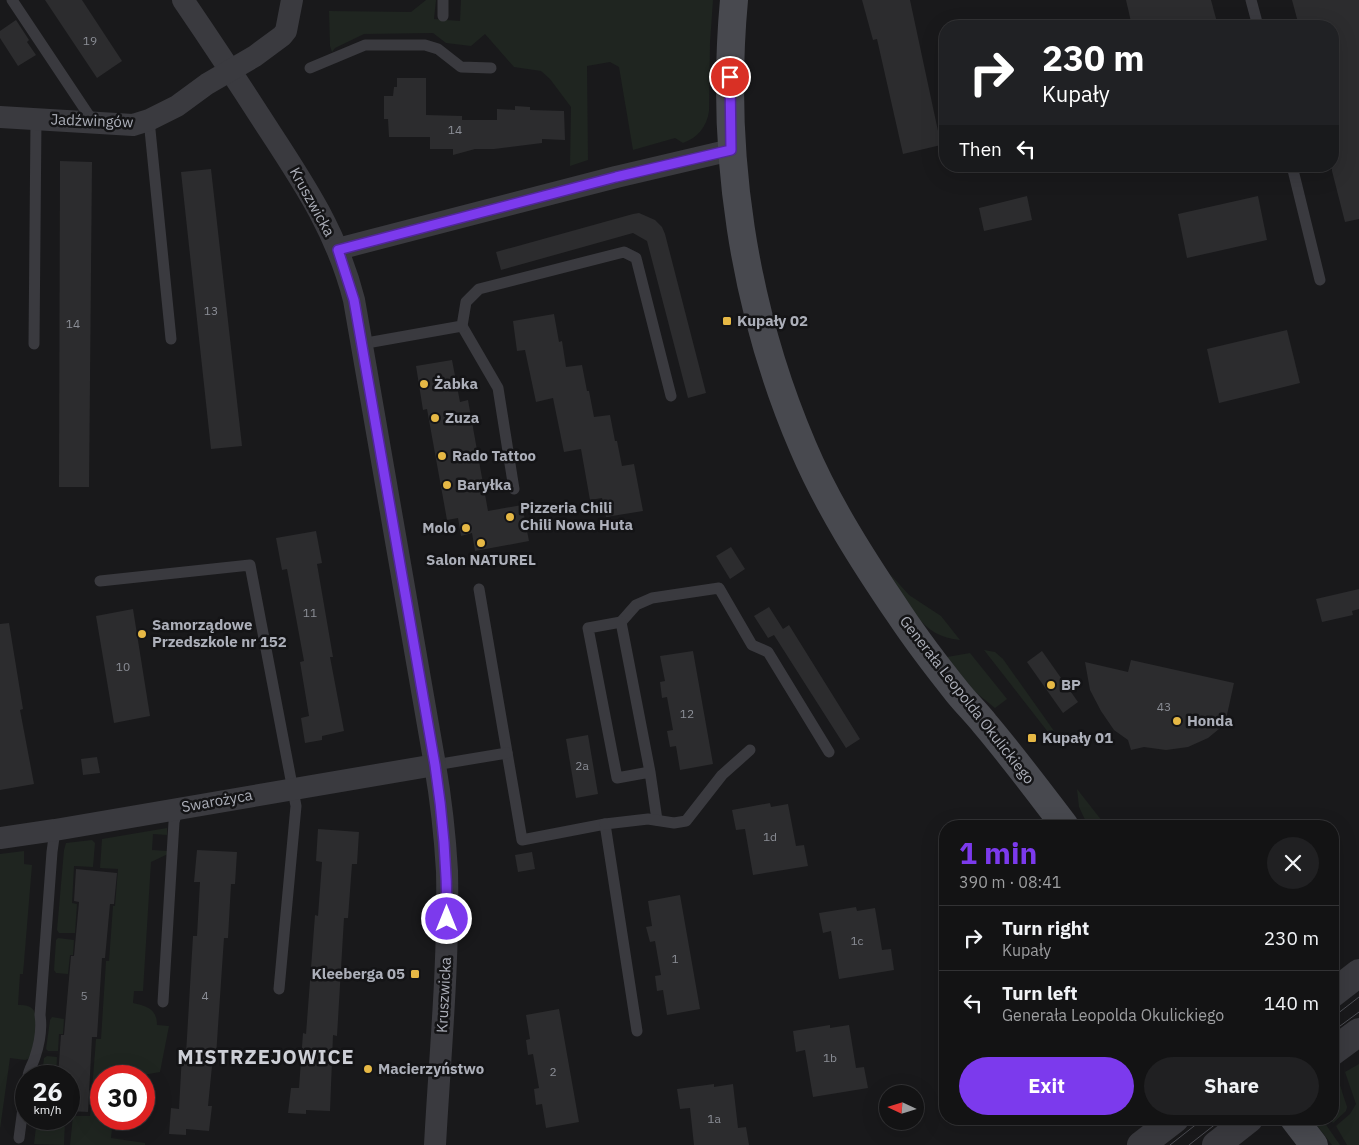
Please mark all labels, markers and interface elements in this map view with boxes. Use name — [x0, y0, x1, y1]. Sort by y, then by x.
house number: 19 — [83, 33, 97, 48]
text: 230 m — [1042, 35, 1145, 81]
icon: right — [959, 40, 1024, 105]
pin — [709, 56, 751, 98]
icon: arrive — [716, 63, 744, 91]
text: Kupały — [1042, 79, 1110, 108]
street label: Jadźwingów — [50, 110, 134, 131]
house number: 14 — [448, 122, 462, 137]
icon: left — [1012, 135, 1040, 163]
text: Then — [959, 137, 1002, 161]
street label: Kruszwicka — [286, 164, 339, 240]
house number: 13 — [204, 303, 218, 318]
place label: Kupały 02 — [737, 311, 808, 330]
marker: Kupały 02 — [721, 315, 733, 327]
house number: 14 — [66, 316, 80, 331]
place label: Żabka — [434, 374, 478, 393]
marker: Żabka — [418, 378, 430, 390]
place label: Zuza — [445, 408, 480, 427]
marker: Zuza — [429, 412, 441, 424]
place label: Rado Tattoo — [452, 446, 536, 465]
marker: Rado Tattoo — [436, 450, 448, 462]
place label: Baryłka — [457, 475, 512, 494]
marker: Baryłka — [441, 479, 453, 491]
place label: Pizzeria Chili Chili Nowa Huta — [520, 498, 634, 534]
marker: Pizzeria Chili Chili Nowa Huta — [504, 511, 516, 523]
place label: Molo — [422, 518, 456, 537]
marker: Molo — [460, 522, 472, 534]
marker: Salon NATUREL — [475, 537, 487, 549]
place label: Salon NATUREL — [426, 550, 536, 569]
house number: 11 — [303, 605, 317, 620]
street label: Generała Leopolda Okulickiego — [896, 612, 1039, 788]
place label: Samorządowe Przedszkole nr 152 — [152, 615, 287, 651]
marker: Samorządowe Przedszkole nr 152 — [136, 628, 148, 640]
house number: 10 — [116, 659, 130, 674]
place label: BP — [1061, 675, 1081, 694]
marker: BP — [1045, 679, 1057, 691]
house number: 43 — [1157, 699, 1171, 714]
house number: 12 — [680, 706, 694, 721]
place label: Honda — [1187, 711, 1233, 730]
marker: Honda — [1171, 715, 1183, 727]
place label: Kupały 01 — [1042, 728, 1113, 747]
marker: Kupały 01 — [1026, 732, 1038, 744]
house number: 2a — [575, 758, 589, 773]
street label: Swarożyca — [180, 785, 254, 816]
house number: 1d — [763, 829, 777, 844]
text: 1 min — [959, 833, 1037, 872]
button: close — [1267, 837, 1319, 889]
text: 390 m · 08:41 — [959, 872, 1061, 892]
position arrow — [420, 892, 472, 944]
text: Turn right — [1002, 916, 1089, 940]
icon: right — [959, 924, 987, 952]
text: 230 m — [1264, 926, 1319, 950]
house number: 1c — [850, 933, 864, 948]
text: Kupały — [1002, 940, 1051, 960]
house number: 1 — [671, 951, 679, 966]
street label: Kruszwicka — [432, 956, 455, 1033]
place label: Kleeberga 05 — [312, 964, 405, 983]
marker: Kleeberga 05 — [409, 968, 421, 980]
text: Turn left — [1002, 981, 1078, 1005]
house number: 5 — [80, 988, 88, 1003]
house number: 4 — [201, 988, 209, 1003]
icon: left — [959, 989, 987, 1017]
text: 140 m — [1264, 991, 1319, 1015]
text: Generała Leopolda Okulickiego — [1002, 1005, 1224, 1025]
district label: MISTRZEJOWICE — [177, 1043, 355, 1070]
house number: 1b — [823, 1050, 837, 1065]
button: Exit — [959, 1057, 1134, 1115]
button: Share — [1144, 1057, 1319, 1115]
place label: Macierzyństwo — [378, 1059, 484, 1078]
marker: Macierzyństwo — [362, 1063, 374, 1075]
house number: 2 — [549, 1064, 557, 1079]
speed limit sign: 30 — [90, 1065, 155, 1130]
text: 26 — [32, 1075, 63, 1108]
north arrow — [879, 1085, 924, 1130]
map controls — [879, 1085, 924, 1130]
text: km/h — [33, 1102, 62, 1117]
house number: 1a — [707, 1111, 721, 1126]

